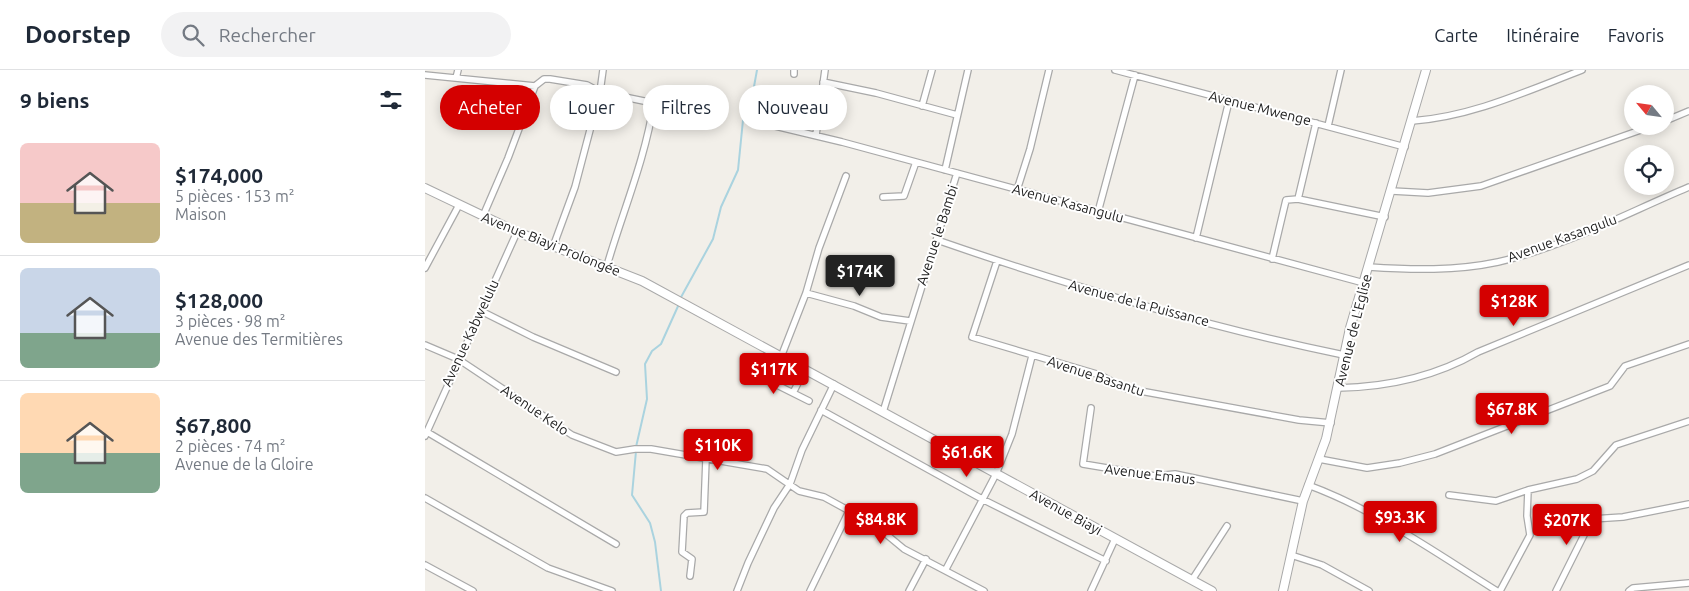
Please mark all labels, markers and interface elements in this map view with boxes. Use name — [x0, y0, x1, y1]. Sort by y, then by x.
search box — [161, 12, 511, 57]
text: Doorstep — [25, 21, 131, 48]
icon: search — [179, 21, 207, 49]
text: Rechercher — [219, 24, 316, 46]
text: Carte — [1434, 25, 1478, 45]
text: Itinéraire — [1506, 25, 1580, 45]
text: Favoris — [1608, 25, 1664, 45]
chip: Acheter — [440, 85, 540, 130]
chip: Louer — [550, 85, 633, 130]
chip: Filtres — [643, 85, 729, 130]
chip: Nouveau — [739, 85, 847, 130]
north arrow — [1624, 85, 1674, 135]
map controls — [1624, 85, 1674, 195]
icon: filters — [377, 86, 405, 114]
text: 9 biens — [20, 88, 90, 112]
street label: Avenue Mwenge — [1207, 88, 1313, 128]
button: locate — [1624, 145, 1674, 195]
icon: home — [60, 163, 120, 223]
text: $174,000 — [175, 163, 263, 187]
street label: Avenue Kasangulu — [1010, 180, 1126, 226]
street label: Avenue le Bambi — [913, 183, 961, 287]
text: 5 pièces · 153 m² — [175, 187, 295, 205]
text: Maison — [175, 205, 226, 223]
street label: Avenue Biayi Prolongée — [479, 209, 623, 279]
street label: Avenue Kasangulu — [1505, 211, 1619, 265]
pin: $174K — [825, 254, 895, 297]
text: $174K — [837, 262, 883, 280]
street label: Avenue de L'Eglise — [1331, 272, 1375, 388]
street label: Avenue Kabwelulu — [438, 277, 502, 389]
street label: Avenue de la Puissance — [1067, 277, 1211, 329]
pin: $128K — [1479, 284, 1549, 327]
icon: home — [60, 288, 120, 348]
text: $128,000 — [175, 288, 263, 312]
text: $128K — [1491, 292, 1537, 310]
text: 3 pièces · 98 m² — [175, 312, 285, 330]
text: Avenue des Termitières — [175, 330, 343, 348]
pin: $117K — [739, 352, 809, 395]
street label: Avenue Basantu — [1045, 353, 1147, 399]
text: $117K — [751, 360, 797, 378]
street label: Avenue Kelo — [498, 381, 572, 439]
pin: $67.8K — [1471, 392, 1553, 435]
text: $67.8K — [1487, 400, 1537, 418]
icon: home — [60, 413, 120, 473]
text: $67,800 — [175, 413, 251, 437]
pin: $110K — [683, 428, 753, 471]
text: $110K — [695, 436, 741, 454]
pin: $61.6K — [926, 436, 1008, 478]
text: 2 pièces · 74 m² — [175, 437, 285, 455]
text: $61.6K — [942, 443, 992, 461]
text: Avenue de la Gloire — [175, 455, 313, 473]
street label: Avenue Emaus — [1104, 460, 1196, 488]
street label: Avenue Biayi — [1027, 486, 1105, 538]
pin: $93.3K — [1359, 500, 1441, 543]
pin: $84.8K — [840, 502, 922, 545]
pin: $207K — [1532, 504, 1602, 546]
text: $93.3K — [1375, 508, 1425, 526]
text: $84.8K — [856, 510, 906, 528]
text: $207K — [1544, 511, 1590, 529]

